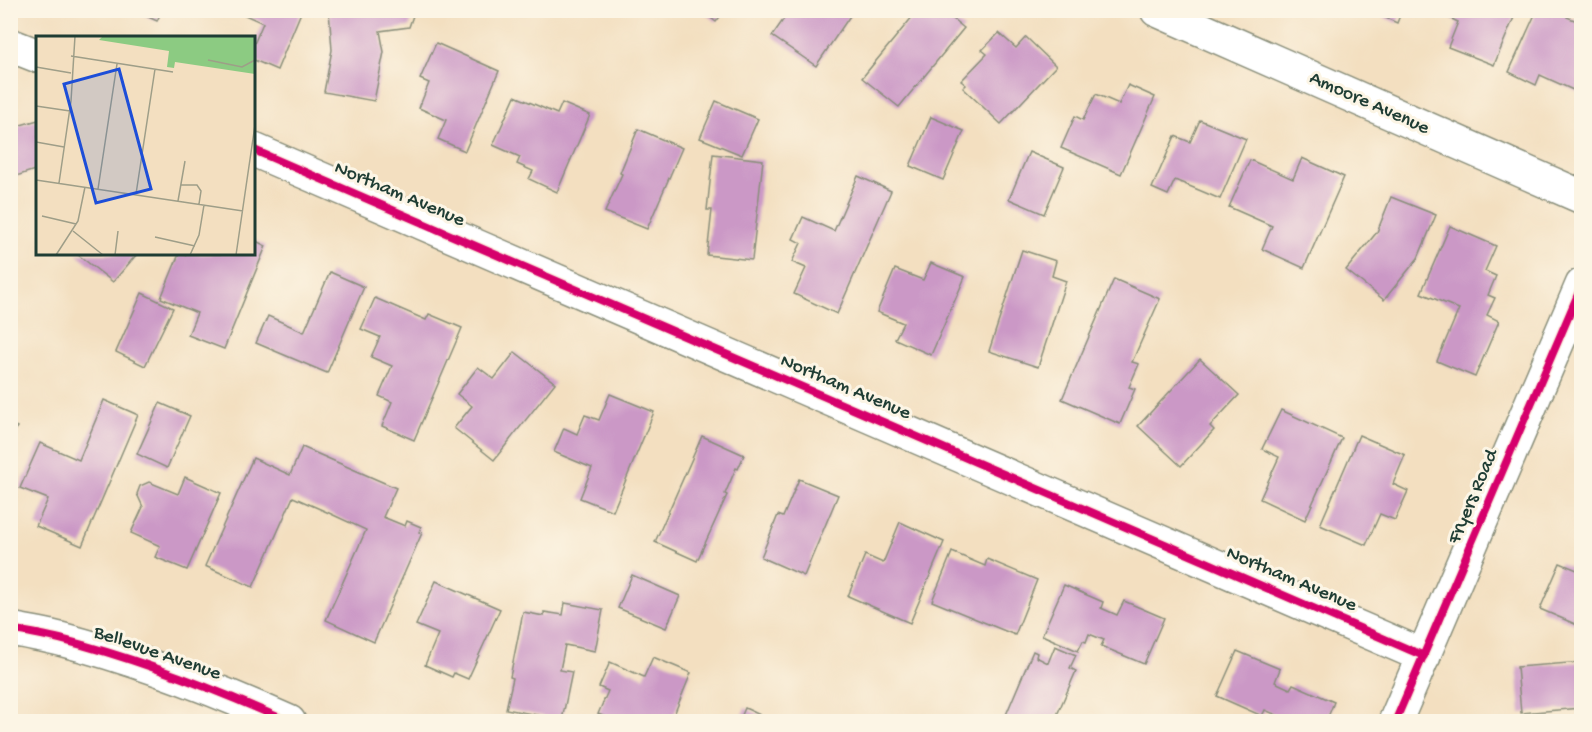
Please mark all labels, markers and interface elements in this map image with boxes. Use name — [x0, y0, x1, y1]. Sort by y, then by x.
inset map — [36, 36, 255, 255]
street label: Amoore Avenue — [1305, 67, 1433, 141]
street label: Northam Avenue — [330, 157, 468, 233]
street label: Northam Avenue — [776, 350, 914, 426]
street label: Fryers Road — [1443, 444, 1505, 549]
street label: Northam Avenue — [1222, 542, 1360, 618]
street label: Bellevue Avenue — [89, 621, 224, 687]

